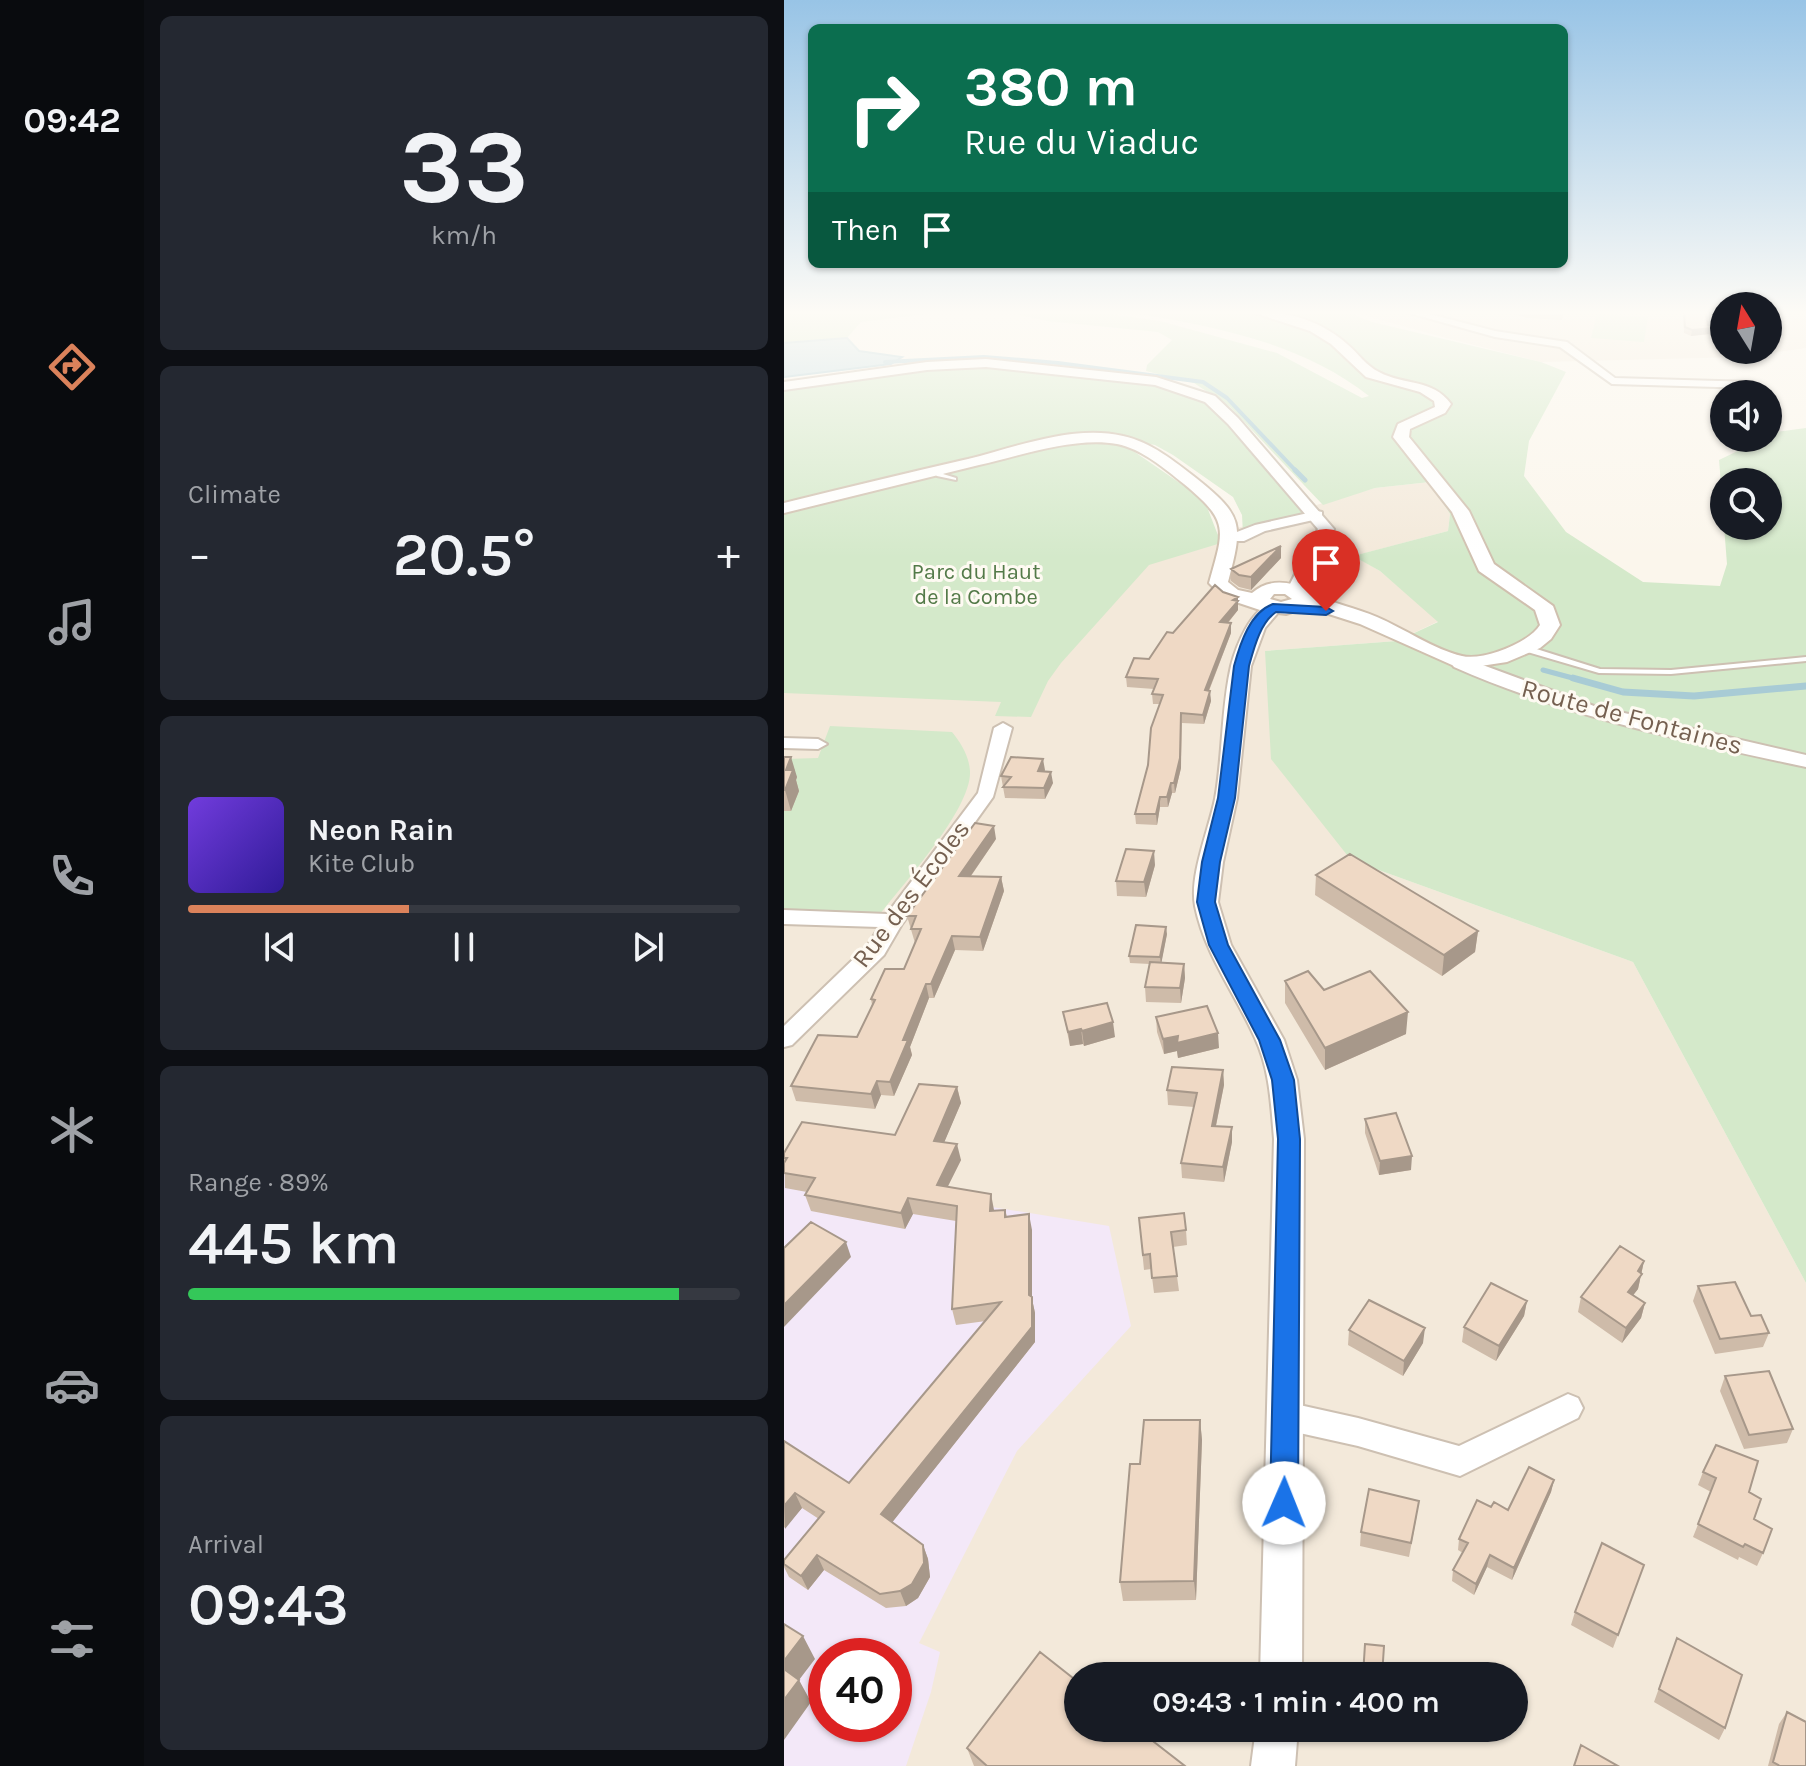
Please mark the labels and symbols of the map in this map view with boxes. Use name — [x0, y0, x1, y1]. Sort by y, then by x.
north arrow — [1710, 292, 1782, 364]
pin — [1292, 529, 1360, 611]
park label: Parc du Haut de la Combe — [912, 559, 1040, 610]
street label: Route de Fontaines — [1518, 673, 1746, 761]
street label: Rue des Écoles — [845, 814, 976, 974]
position arrow — [1242, 1461, 1326, 1545]
speed limit sign: 40 — [808, 1638, 912, 1742]

